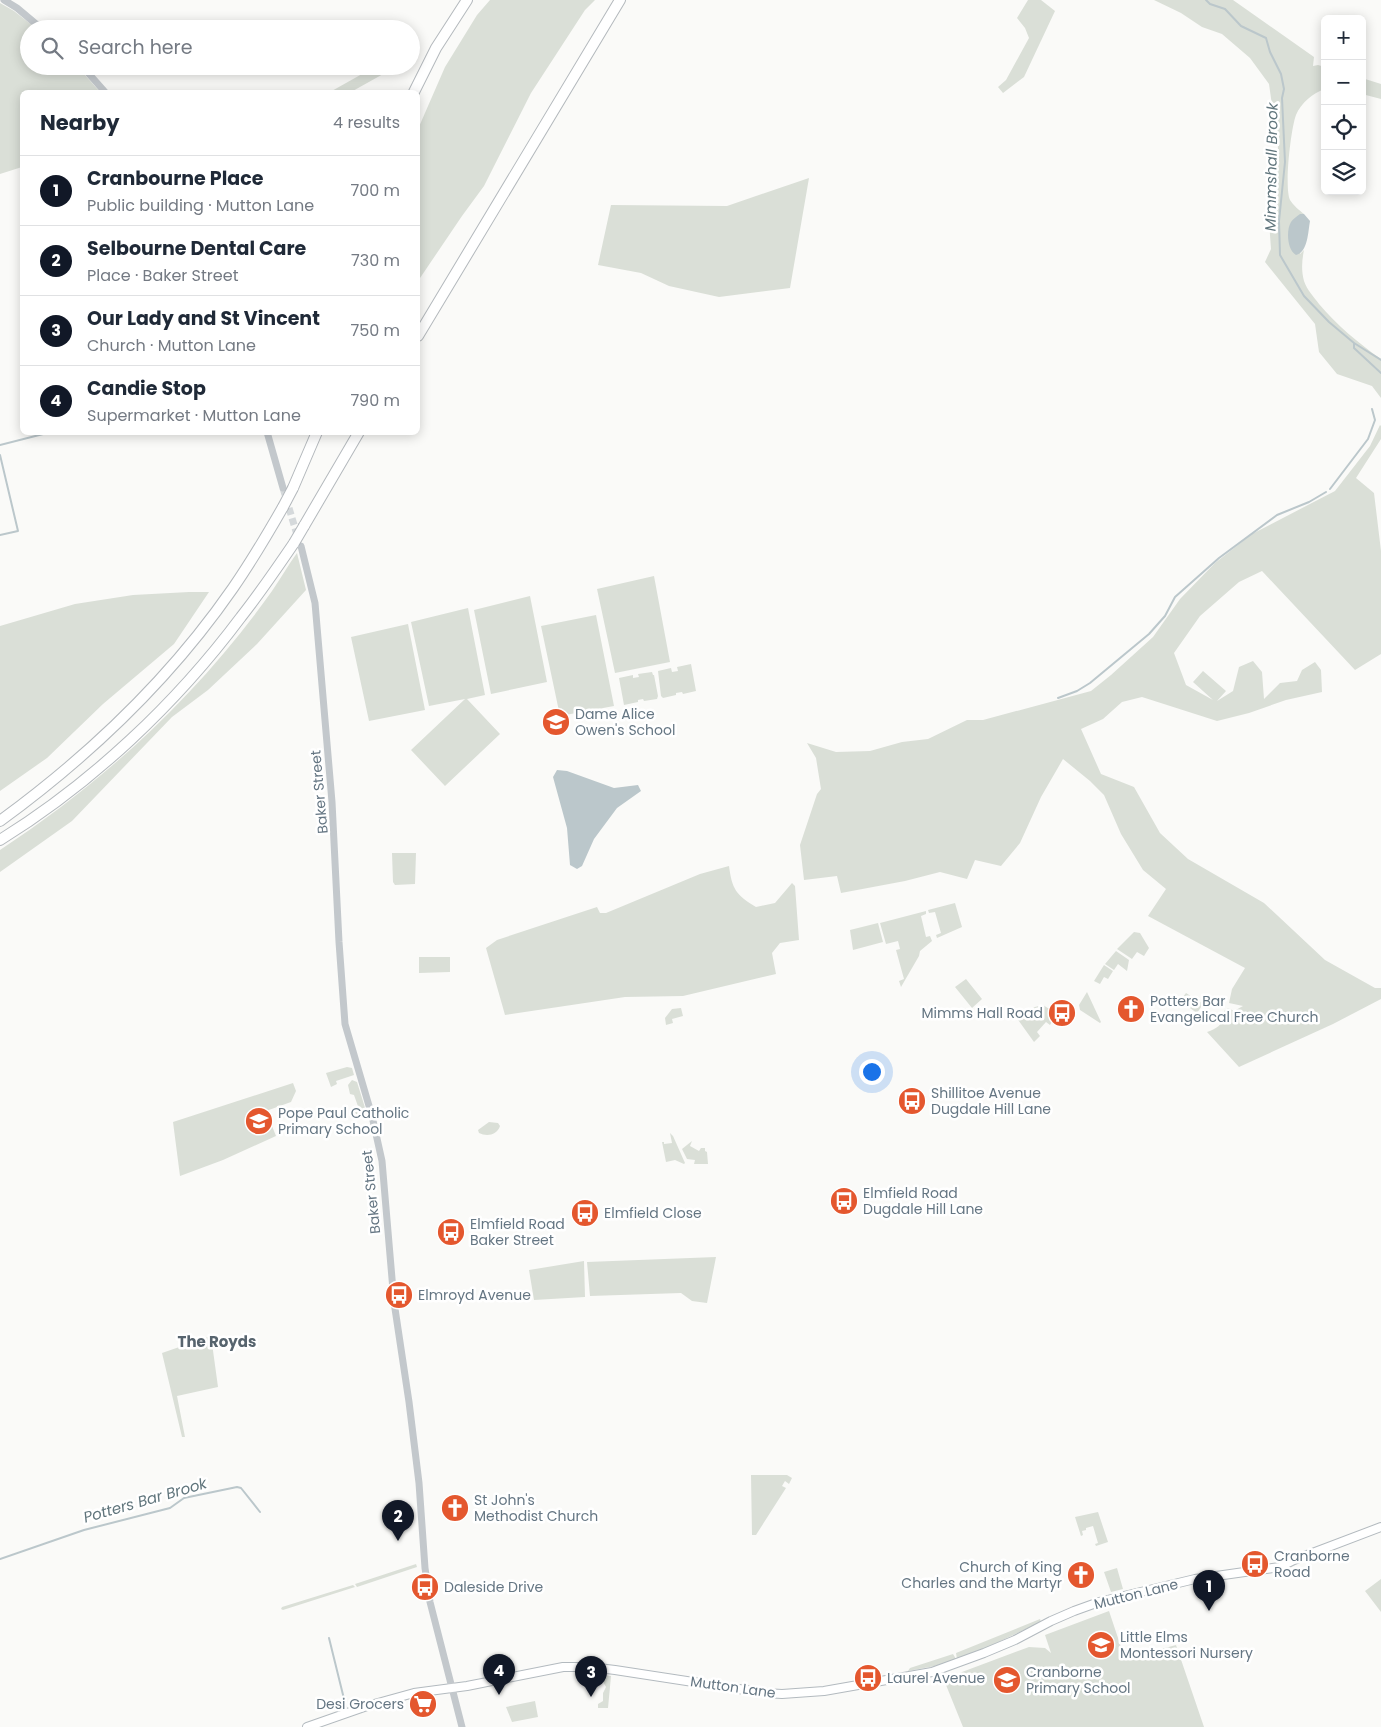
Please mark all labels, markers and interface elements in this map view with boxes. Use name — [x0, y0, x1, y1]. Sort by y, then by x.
map controls — [1321, 15, 1366, 195]
button: + — [1321, 15, 1366, 60]
search box — [20, 20, 420, 75]
icon: search — [38, 34, 66, 62]
text: Search here — [78, 34, 192, 61]
button: − — [1321, 60, 1366, 105]
water label: Mimmshall Brook — [1259, 101, 1283, 232]
button: locate — [1321, 105, 1366, 150]
text: Nearby — [40, 108, 120, 137]
text: 4 results — [333, 111, 400, 134]
button: layers — [1321, 150, 1366, 195]
text: Cranbourne Place — [87, 165, 263, 192]
text: 1 — [53, 179, 59, 202]
text: 700 m — [350, 179, 400, 202]
text: Public building · Mutton Lane — [87, 194, 314, 217]
text: Selbourne Dental Care — [87, 235, 306, 262]
text: 2 — [51, 249, 61, 272]
text: 730 m — [351, 249, 400, 272]
text: Place · Baker Street — [87, 264, 238, 287]
text: Our Lady and St Vincent — [87, 305, 320, 332]
text: 3 — [51, 319, 61, 342]
text: 750 m — [350, 319, 400, 342]
text: Church · Mutton Lane — [87, 334, 256, 357]
text: Candie Stop — [87, 375, 206, 402]
text: 4 — [51, 389, 61, 412]
text: 790 m — [350, 389, 400, 412]
text: Supermarket · Mutton Lane — [87, 404, 301, 427]
place label: Dame Alice Owen's School — [575, 704, 675, 740]
school or university icon: Dame Alice Owen's School — [541, 707, 571, 737]
street label: Baker Street — [305, 749, 333, 835]
place label: Potters Bar Evangelical Free Church — [1150, 991, 1318, 1027]
church icon: Potters Bar Evangelical Free Church — [1116, 994, 1146, 1024]
bus stop icon: Mimms Hall Road — [1047, 998, 1077, 1028]
place label: Mimms Hall Road — [921, 1003, 1043, 1023]
your location — [859, 1059, 885, 1085]
place label: Shillitoe Avenue Dugdale Hill Lane — [931, 1083, 1051, 1119]
bus stop icon: Shillitoe Avenue Dugdale Hill Lane — [897, 1086, 927, 1116]
place label: Pope Paul Catholic Primary School — [278, 1103, 409, 1139]
school or university icon: Pope Paul Catholic Primary School — [244, 1106, 274, 1136]
street label: Baker Street — [357, 1149, 385, 1235]
place label: Elmfield Road Dugdale Hill Lane — [863, 1183, 983, 1219]
bus stop icon: Elmfield Road Dugdale Hill Lane — [829, 1186, 859, 1216]
bus stop icon: Elmfield Close — [570, 1198, 600, 1228]
place label: Elmfield Close — [604, 1203, 702, 1223]
place label: Elmfield Road Baker Street — [470, 1214, 565, 1250]
bus stop icon: Elmfield Road Baker Street — [436, 1217, 466, 1247]
bus stop icon: Elmroyd Avenue — [384, 1280, 414, 1310]
place label: Elmroyd Avenue — [418, 1285, 531, 1305]
district label: The Royds — [178, 1331, 256, 1352]
water label: Potters Bar Brook — [81, 1472, 210, 1528]
place label: St John's Methodist Church — [474, 1490, 598, 1526]
church icon: St John's Methodist Church — [440, 1493, 470, 1523]
pin: 2 — [382, 1500, 414, 1541]
place label: Cranborne Road — [1274, 1546, 1350, 1582]
bus stop icon: Cranborne Road — [1240, 1549, 1270, 1579]
place label: Church of King Charles and the Martyr — [901, 1557, 1062, 1593]
church icon: Church of King Charles and the Martyr — [1066, 1560, 1096, 1590]
pin: 1 — [1193, 1570, 1225, 1611]
bus stop icon: Daleside Drive — [410, 1572, 440, 1602]
street label: Mutton Lane — [1092, 1574, 1180, 1614]
place label: Daleside Drive — [444, 1577, 544, 1597]
place label: Little Elms Montessori Nursery — [1120, 1627, 1253, 1663]
school or university icon: Little Elms Montessori Nursery — [1086, 1630, 1116, 1660]
pin: 4 — [483, 1654, 515, 1695]
pin: 3 — [575, 1656, 607, 1697]
place label: Cranborne Primary School — [1026, 1662, 1131, 1698]
bus stop icon: Laurel Avenue — [853, 1663, 883, 1693]
school or university icon: Cranborne Primary School — [992, 1665, 1022, 1695]
place label: Laurel Avenue — [887, 1668, 985, 1688]
street label: Mutton Lane — [689, 1671, 777, 1703]
supermarket icon: Desi Grocers — [408, 1689, 438, 1719]
place label: Desi Grocers — [316, 1694, 404, 1714]

